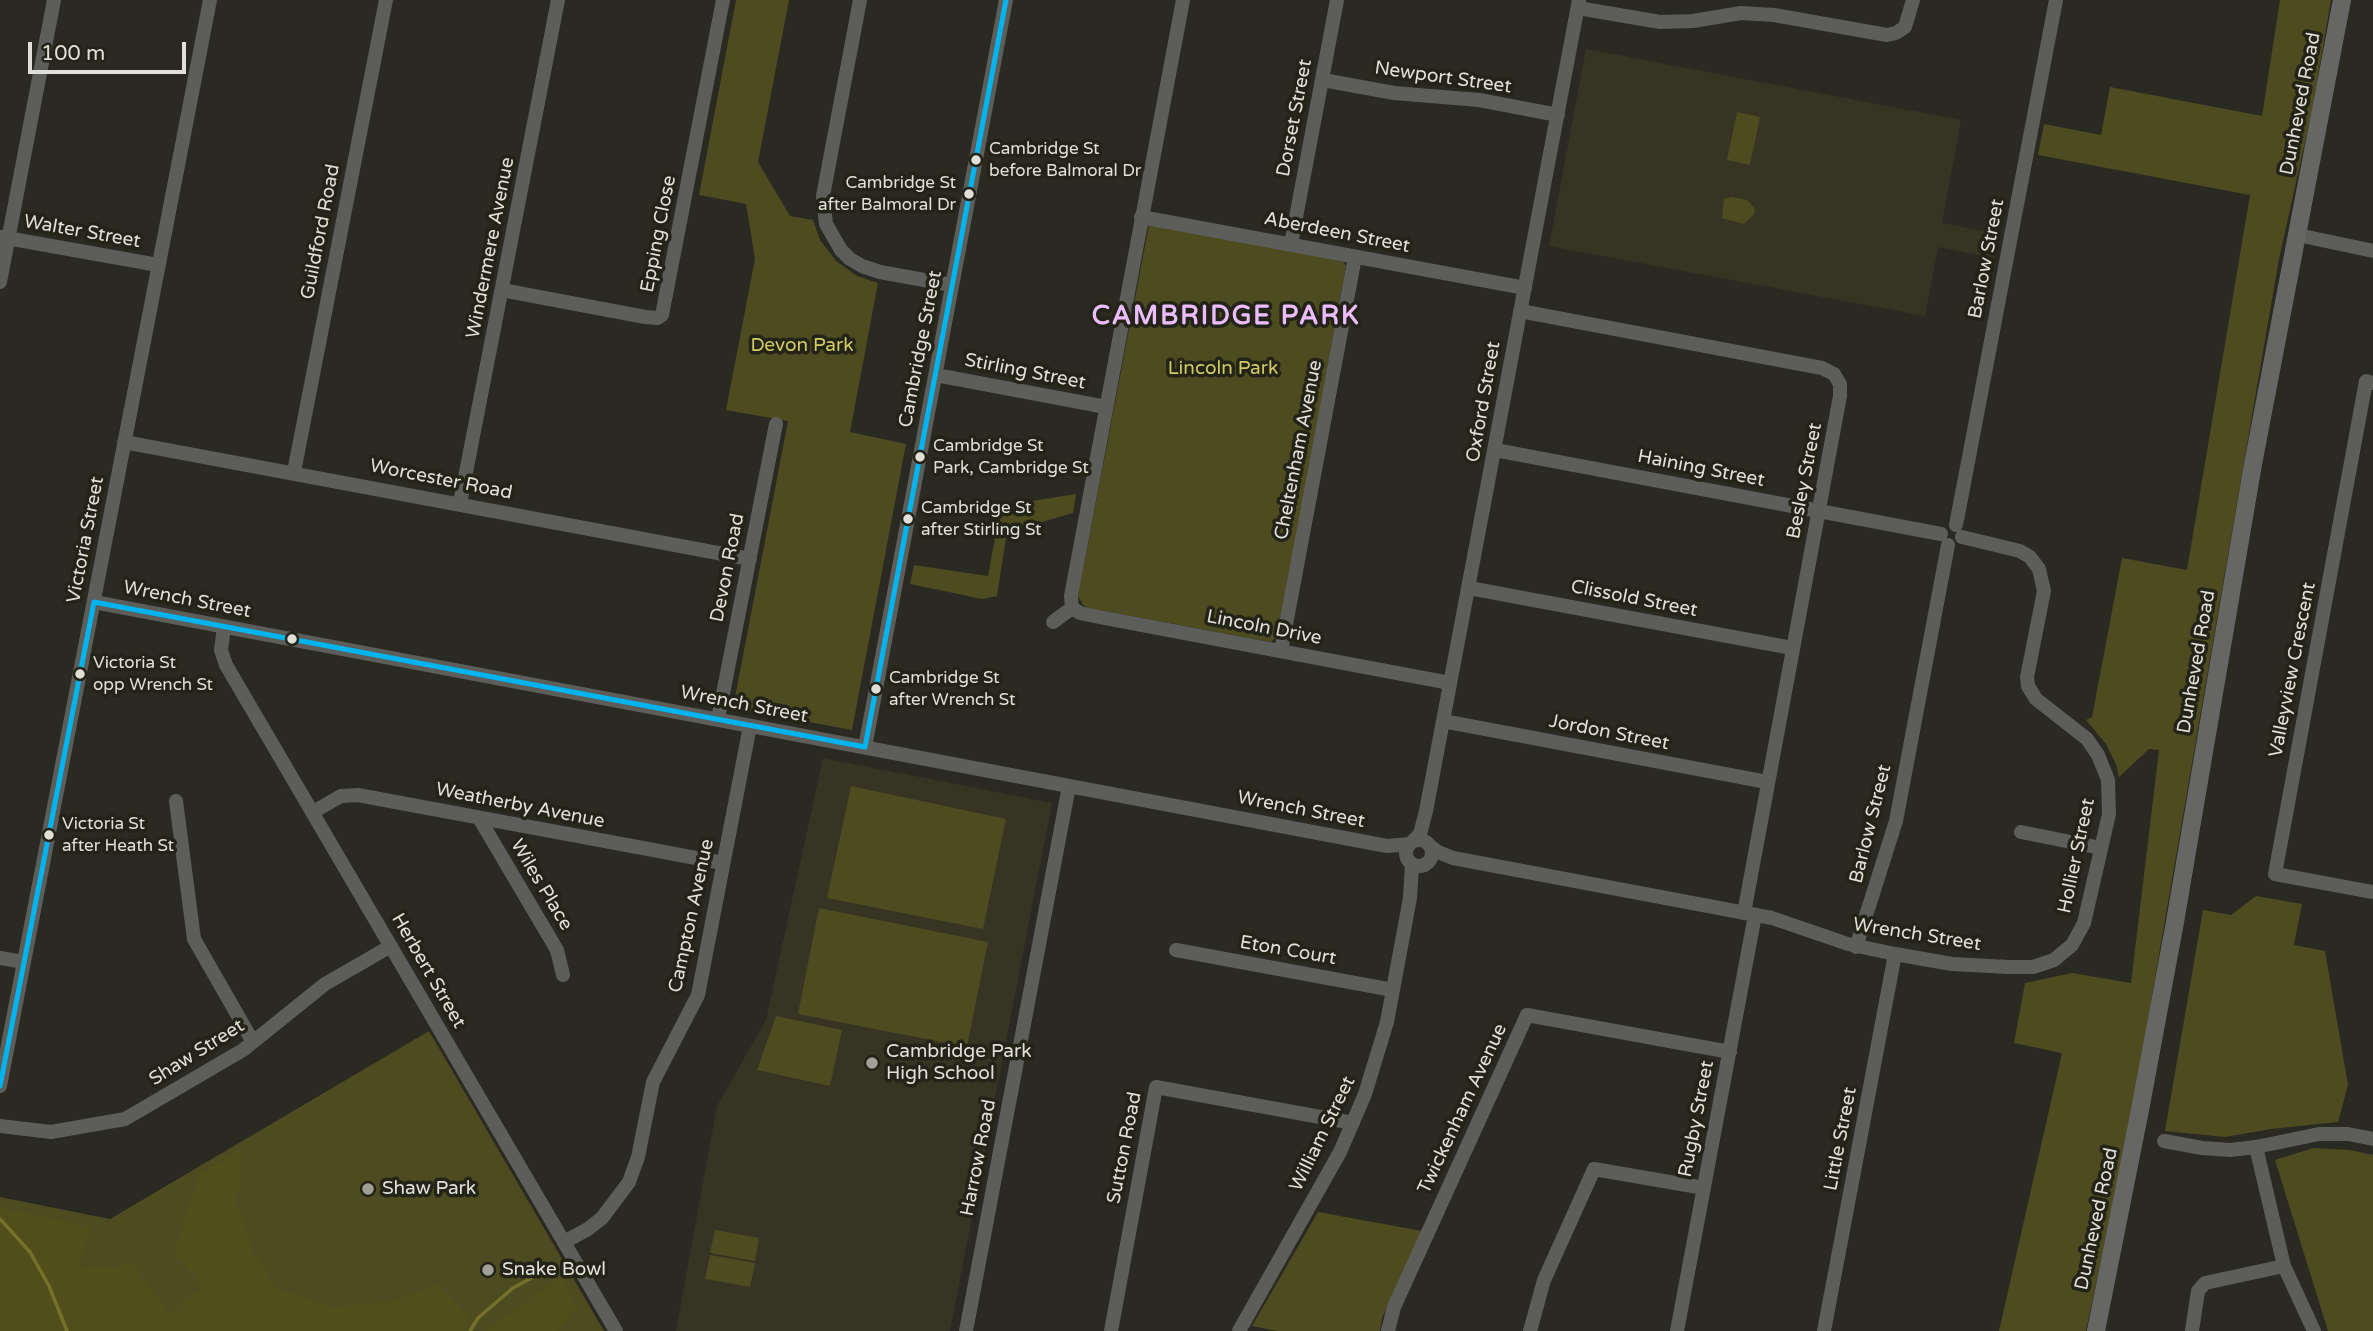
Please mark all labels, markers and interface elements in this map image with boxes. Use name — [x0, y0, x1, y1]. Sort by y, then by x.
scale bar — [32, 28, 189, 72]
street label: Dunheved Road — [2276, 31, 2326, 177]
text: 100 m — [41, 41, 105, 66]
street label: Dorset Street — [1272, 57, 1318, 179]
street label: Newport Street — [1373, 57, 1513, 99]
place label: Cambridge St before Balmoral Dr — [989, 140, 1141, 180]
marker: Cambridge St before Balmoral Dr — [969, 153, 983, 167]
street label: Windermere Avenue — [462, 155, 520, 341]
street label: Guildford Road — [297, 162, 345, 302]
street label: Epping Close — [636, 174, 682, 294]
place label: Cambridge St after Balmoral Dr — [818, 174, 956, 214]
marker: Cambridge St after Balmoral Dr — [962, 187, 976, 201]
street label: Barlow Street — [1964, 197, 2010, 321]
street label: Aberdeen Street — [1262, 208, 1412, 258]
street label: Walter Street — [22, 211, 142, 253]
street label: Cambridge Street — [895, 269, 947, 429]
district label: CAMBRIDGE PARK — [1093, 301, 1359, 333]
park label: Devon Park — [750, 335, 854, 357]
street label: Oxford Street — [1462, 340, 1506, 464]
street label: Stirling Street — [963, 349, 1087, 395]
park label: Lincoln Park — [1168, 358, 1278, 380]
street label: Cheltenham Avenue — [1270, 358, 1328, 542]
street label: Besley Street — [1783, 421, 1827, 541]
place label: Cambridge St Park, Cambridge St — [933, 437, 1089, 477]
street label: Haining Street — [1636, 446, 1766, 492]
marker: Cambridge St Park, Cambridge St — [913, 450, 927, 464]
street label: Worcester Road — [368, 455, 514, 505]
street label: Victoria Street — [63, 475, 109, 605]
place label: Cambridge St after Stirling St — [921, 499, 1041, 539]
street label: Devon Road — [706, 512, 750, 624]
marker: Cambridge St after Stirling St — [901, 512, 915, 526]
street label: Wrench Street — [121, 576, 253, 624]
street label: Clissold Street — [1569, 576, 1699, 622]
street label: Valleyview Crescent — [2265, 580, 2321, 760]
street label: Dunheved Road — [2173, 589, 2221, 735]
street label: Lincoln Drive — [1204, 606, 1324, 650]
unlabelled marker — [285, 632, 299, 646]
place label: Victoria St opp Wrench St — [93, 654, 213, 694]
marker: Victoria St opp Wrench St — [73, 667, 87, 681]
place label: Cambridge St after Wrench St — [889, 669, 1015, 709]
street label: Wrench Street — [678, 681, 810, 729]
marker: Cambridge St after Wrench St — [869, 682, 883, 696]
street label: Jordon Street — [1547, 710, 1671, 756]
street label: Barlow Street — [1845, 762, 1897, 886]
street label: Weatherby Avenue — [434, 778, 606, 834]
street label: Wrench Street — [1235, 786, 1367, 834]
street label: Hollier Street — [2054, 796, 2100, 916]
place label: Victoria St after Heath St — [62, 815, 174, 855]
marker: Victoria St after Heath St — [42, 828, 56, 842]
street label: Wiles Place — [505, 835, 577, 935]
street label: Campton Avenue — [665, 837, 719, 995]
street label: Herbert Street — [386, 910, 470, 1032]
street label: Wrench Street — [1851, 914, 1983, 956]
street label: Eton Court — [1238, 931, 1338, 971]
street label: Shaw Street — [145, 1015, 249, 1091]
street label: Twickenham Avenue — [1414, 1020, 1512, 1198]
place label: Cambridge Park High School — [886, 1041, 1032, 1085]
marker: Cambridge Park High School — [864, 1055, 880, 1071]
street label: Rugby Street — [1675, 1059, 1719, 1179]
street label: William Street — [1285, 1073, 1361, 1195]
street label: Little Street — [1820, 1085, 1862, 1193]
street label: Sutton Road — [1103, 1090, 1147, 1206]
street label: Harrow Road — [957, 1098, 1001, 1218]
street label: Dunheved Road — [2071, 1146, 2123, 1292]
place label: Shaw Park — [382, 1178, 476, 1200]
marker: Shaw Park — [360, 1181, 376, 1197]
place label: Snake Bowl — [502, 1259, 606, 1281]
marker: Snake Bowl — [480, 1262, 496, 1278]

